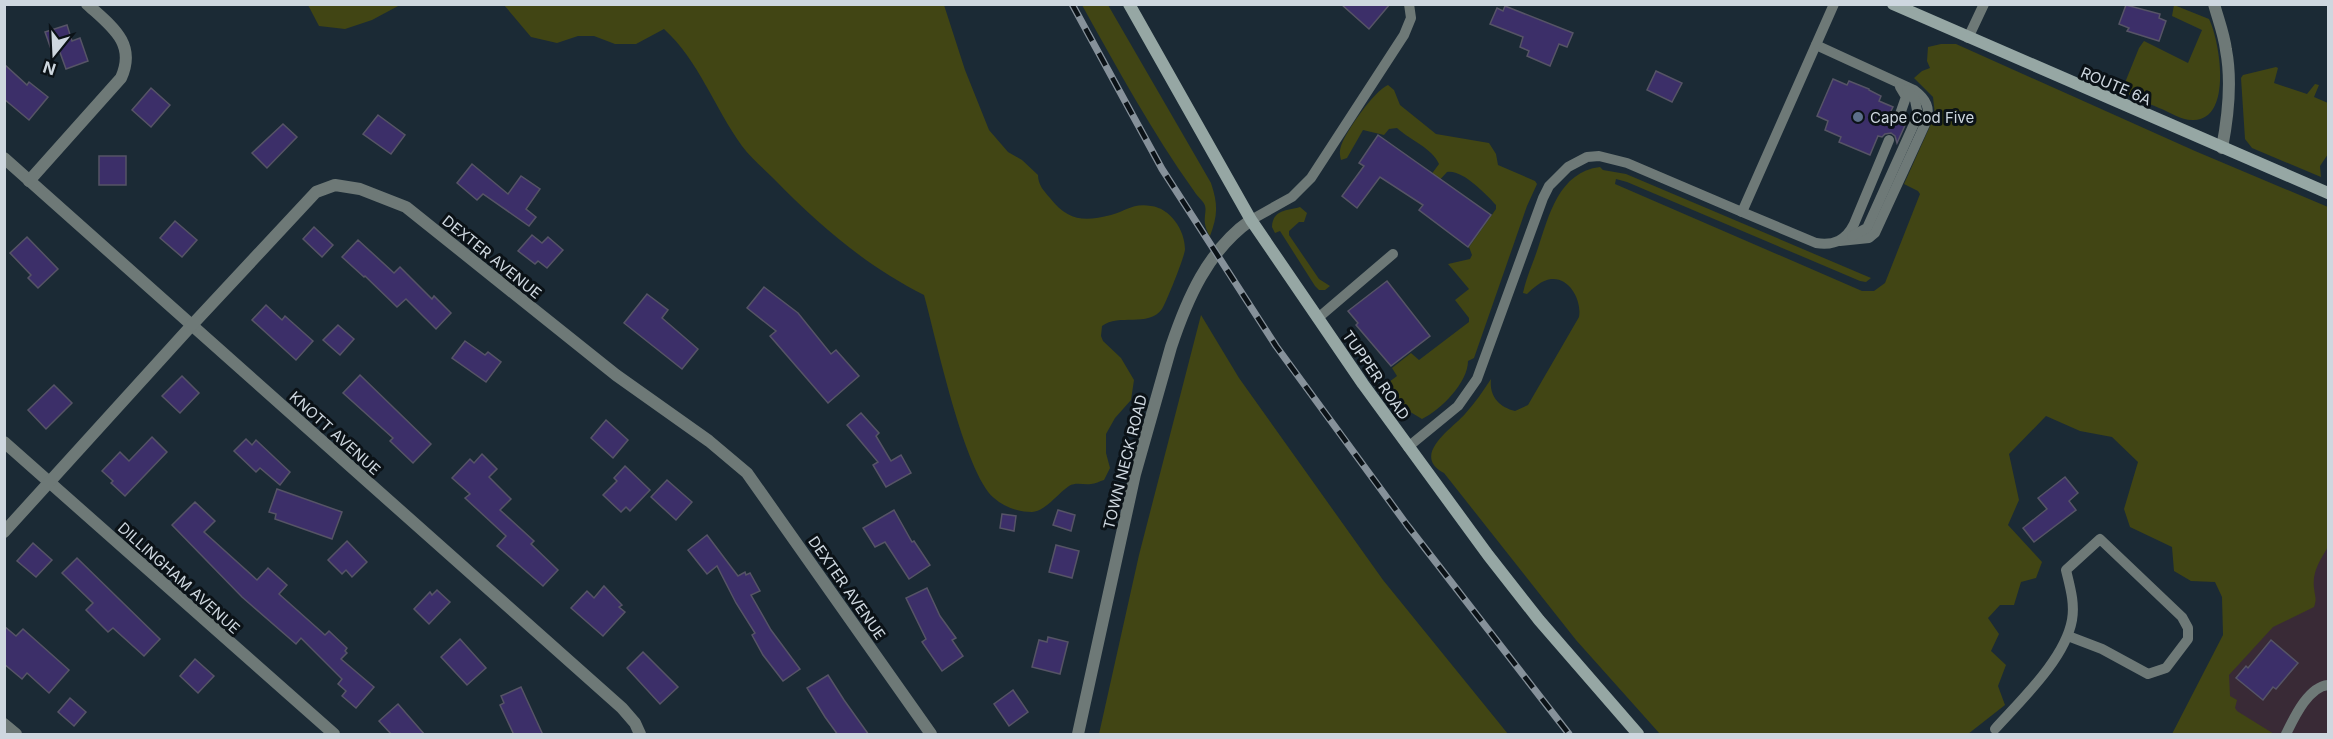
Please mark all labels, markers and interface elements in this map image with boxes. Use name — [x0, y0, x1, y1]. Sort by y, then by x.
north arrow — [24, 24, 84, 84]
text: N — [40, 57, 58, 80]
street label: ROUTE 6A — [2078, 63, 2154, 109]
place label: Cape Cod Five — [1870, 108, 1974, 127]
marker: Cape Cod Five — [1851, 110, 1865, 124]
street label: DEXTER AVENUE — [439, 211, 545, 303]
street label: TUPPER ROAD — [1338, 327, 1414, 423]
street label: KNOTT AVENUE — [285, 387, 385, 479]
street label: TOWN NECK ROAD — [1099, 393, 1151, 531]
street label: DILLINGHAM AVENUE — [114, 518, 244, 638]
street label: DEXTER AVENUE — [804, 532, 890, 644]

